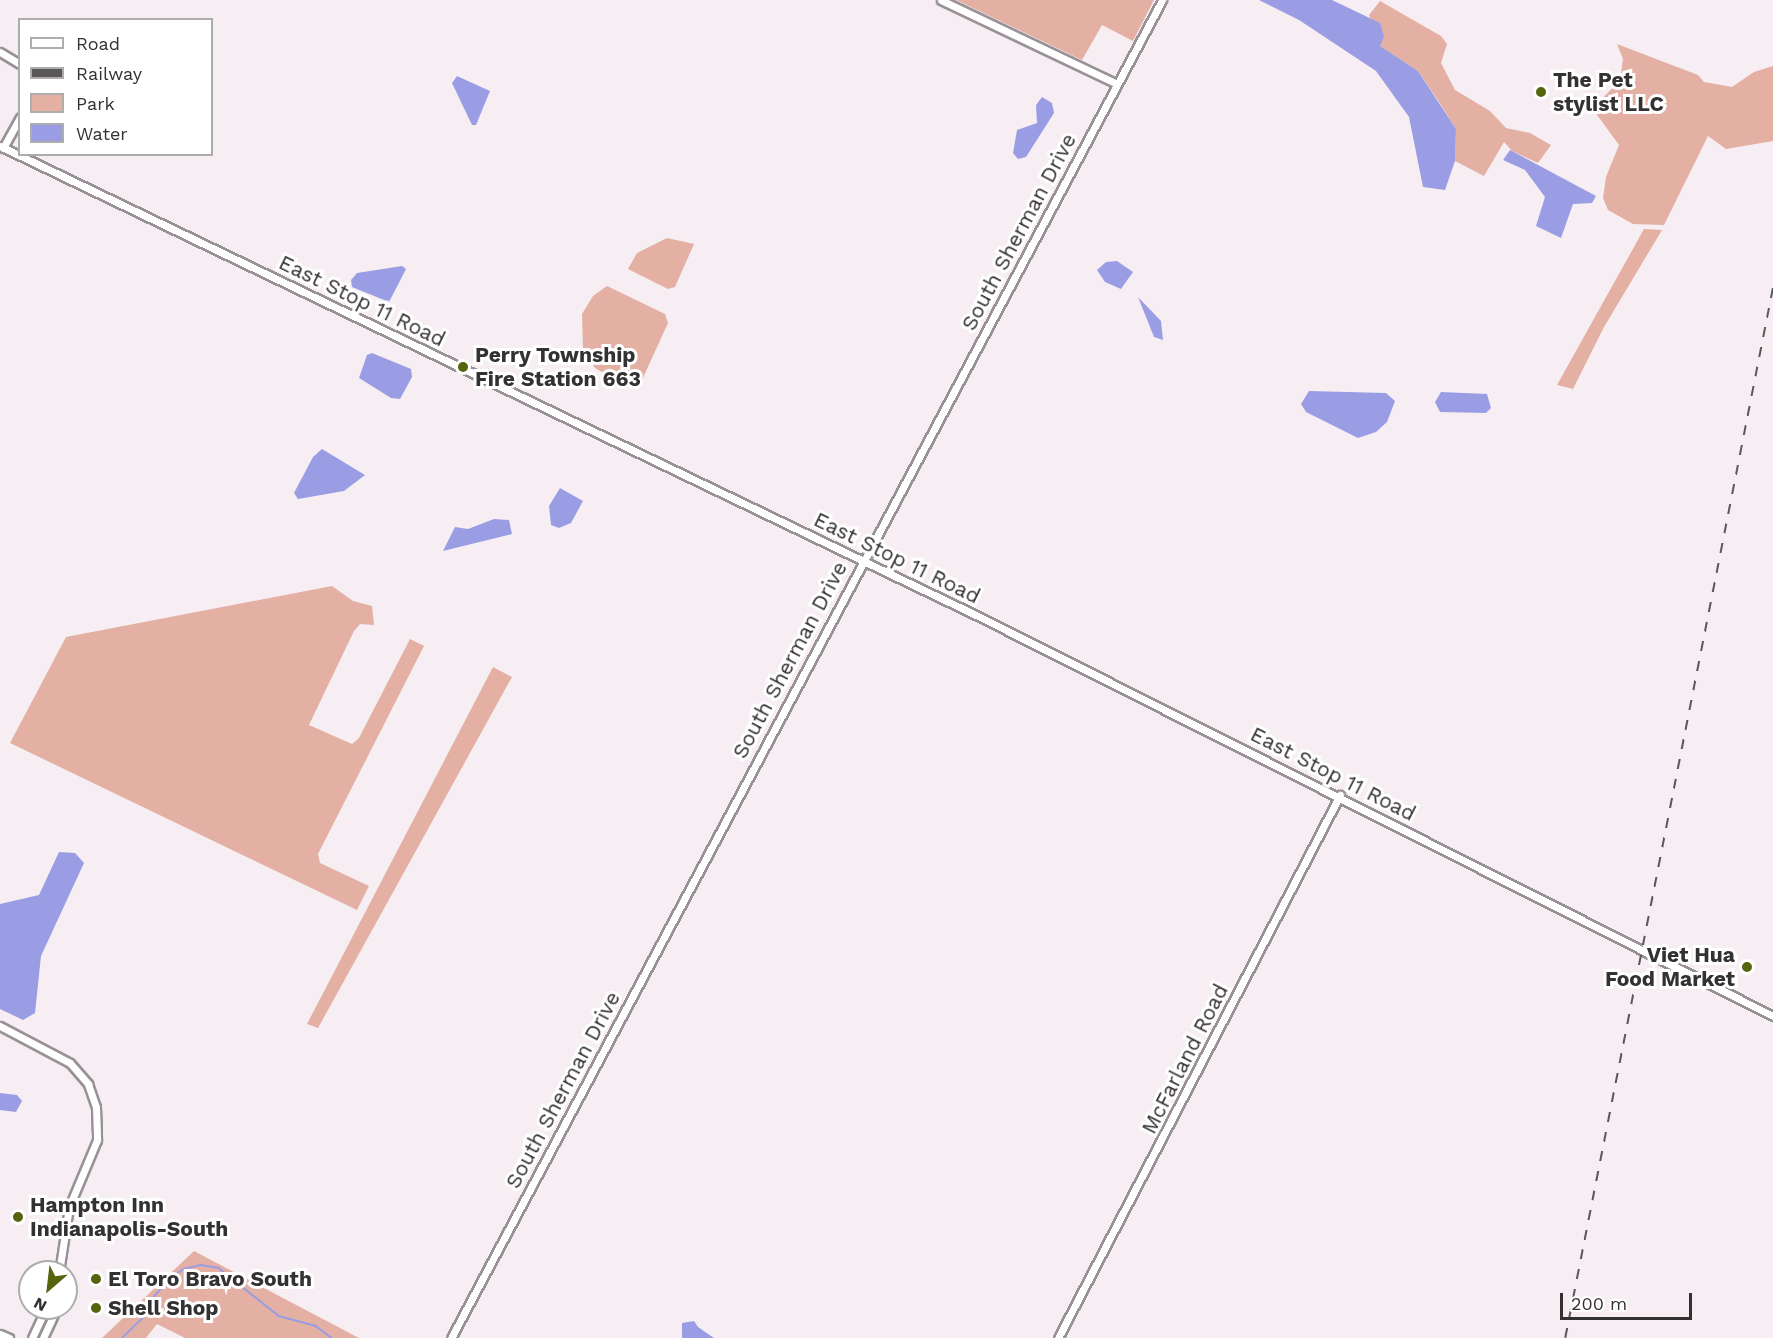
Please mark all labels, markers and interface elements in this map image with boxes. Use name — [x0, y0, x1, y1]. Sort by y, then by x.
legend — [18, 18, 213, 156]
text: Road — [76, 33, 120, 54]
text: Railway — [76, 63, 142, 84]
place label: The Pet stylist LLC — [1553, 67, 1664, 117]
marker: The Pet stylist LLC — [1534, 85, 1548, 99]
text: Park — [76, 93, 115, 114]
text: Water — [76, 123, 128, 144]
street label: South Sherman Drive — [956, 129, 1082, 335]
street label: East Stop 11 Road — [275, 250, 449, 352]
place label: Perry Township Fire Station 663 — [475, 342, 641, 392]
marker: Perry Township Fire Station 663 — [456, 360, 470, 374]
street label: East Stop 11 Road — [810, 507, 984, 609]
street label: South Sherman Drive — [727, 557, 853, 763]
street label: East Stop 11 Road — [1246, 721, 1420, 827]
place label: Viet Hua Food Market — [1605, 942, 1735, 992]
marker: Viet Hua Food Market — [1740, 960, 1754, 974]
street label: McFarland Road — [1136, 980, 1234, 1138]
street label: South Sherman Drive — [500, 987, 626, 1193]
place label: Hampton Inn Indianapolis-South — [30, 1192, 228, 1242]
marker: Hampton Inn Indianapolis-South — [11, 1210, 25, 1224]
north arrow — [18, 1260, 78, 1320]
place label: El Toro Bravo South — [108, 1266, 313, 1292]
marker: El Toro Bravo South — [89, 1272, 103, 1286]
scale bar — [1563, 1281, 1695, 1319]
text: N — [31, 1293, 50, 1316]
text: 200 m — [1571, 1293, 1627, 1314]
place label: Shell Shop — [108, 1295, 219, 1321]
marker: Shell Shop — [89, 1301, 103, 1315]

